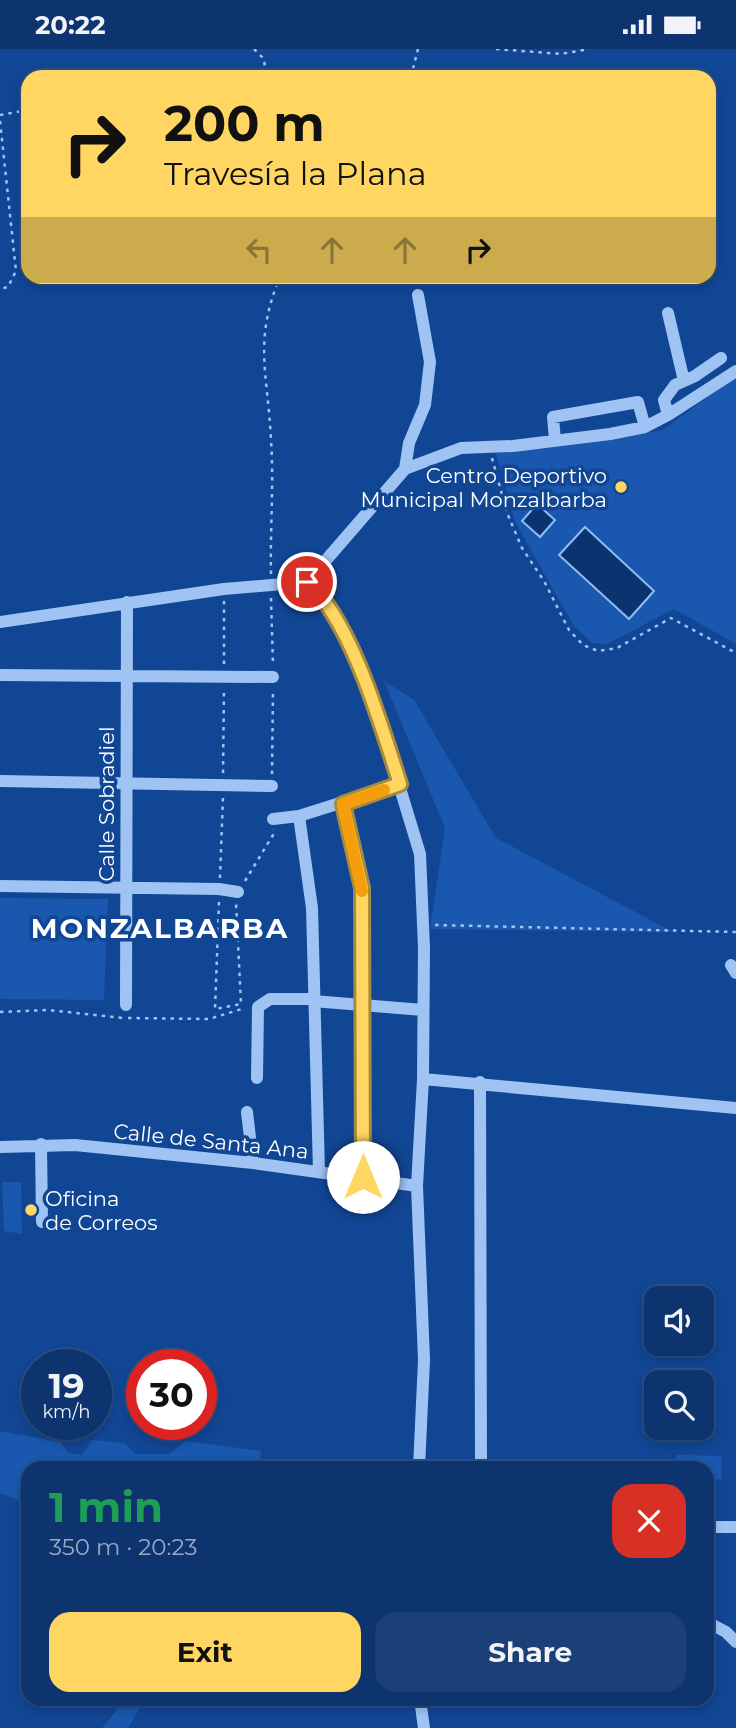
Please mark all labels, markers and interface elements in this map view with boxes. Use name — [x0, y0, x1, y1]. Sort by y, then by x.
text: 20:22 — [35, 9, 106, 41]
text: 200 m — [164, 94, 325, 153]
icon: right — [49, 98, 140, 189]
text: Travesía la Plana — [164, 154, 427, 193]
icon: left — [240, 231, 278, 269]
icon: ahead — [313, 231, 351, 269]
icon: ahead — [386, 231, 424, 269]
icon: right — [459, 231, 497, 269]
place label: Centro Deportivo Municipal Monzalbarba — [360, 463, 607, 512]
marker: Centro Deportivo Municipal Monzalbarba — [613, 479, 629, 495]
pin — [277, 552, 337, 612]
icon: arrive — [288, 563, 326, 601]
street label: Calle Sobradiel — [94, 726, 119, 882]
district label: MONZALBARBA — [31, 911, 289, 945]
street label: Calle de Santa Ana — [112, 1118, 310, 1164]
position arrow — [326, 1140, 400, 1214]
place label: Oficina de Correos — [45, 1186, 158, 1235]
marker: Oficina de Correos — [23, 1202, 39, 1218]
map controls — [644, 1286, 714, 1440]
button: sound — [644, 1286, 714, 1356]
speed limit sign: 30 — [126, 1349, 217, 1440]
text: 19 — [48, 1364, 85, 1407]
button: search — [644, 1370, 714, 1440]
text: km/h — [42, 1401, 91, 1423]
text: 1 min — [49, 1481, 163, 1533]
button: close — [612, 1484, 686, 1558]
text: 350 m · 20:23 — [49, 1533, 197, 1561]
button: Exit — [49, 1612, 361, 1692]
button: Share — [375, 1612, 686, 1692]

